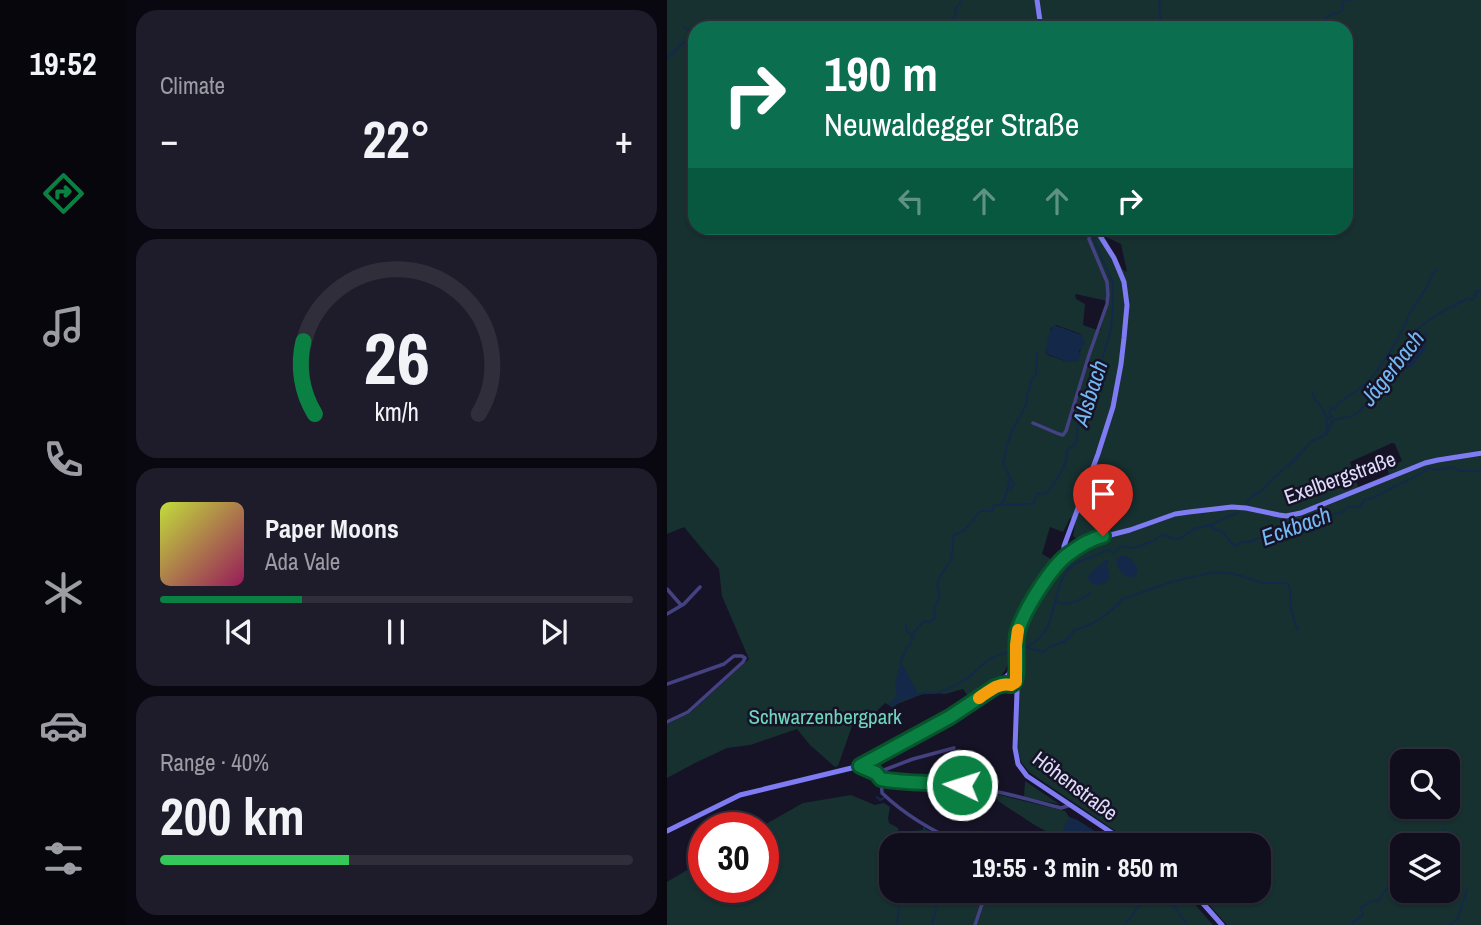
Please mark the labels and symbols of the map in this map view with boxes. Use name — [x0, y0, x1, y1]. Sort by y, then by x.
water label: Jägerbach — [1352, 323, 1431, 413]
water label: Alsbach — [1064, 356, 1115, 430]
street label: Exelbergstraße — [1280, 444, 1400, 511]
pin — [1073, 464, 1133, 536]
water label: Eckbach — [1257, 499, 1335, 552]
park label: Schwarzenbergpark — [748, 702, 902, 731]
street label: Höhenstraße — [1027, 744, 1124, 827]
position arrow — [925, 748, 999, 822]
speed limit sign: 30 — [688, 812, 779, 903]

